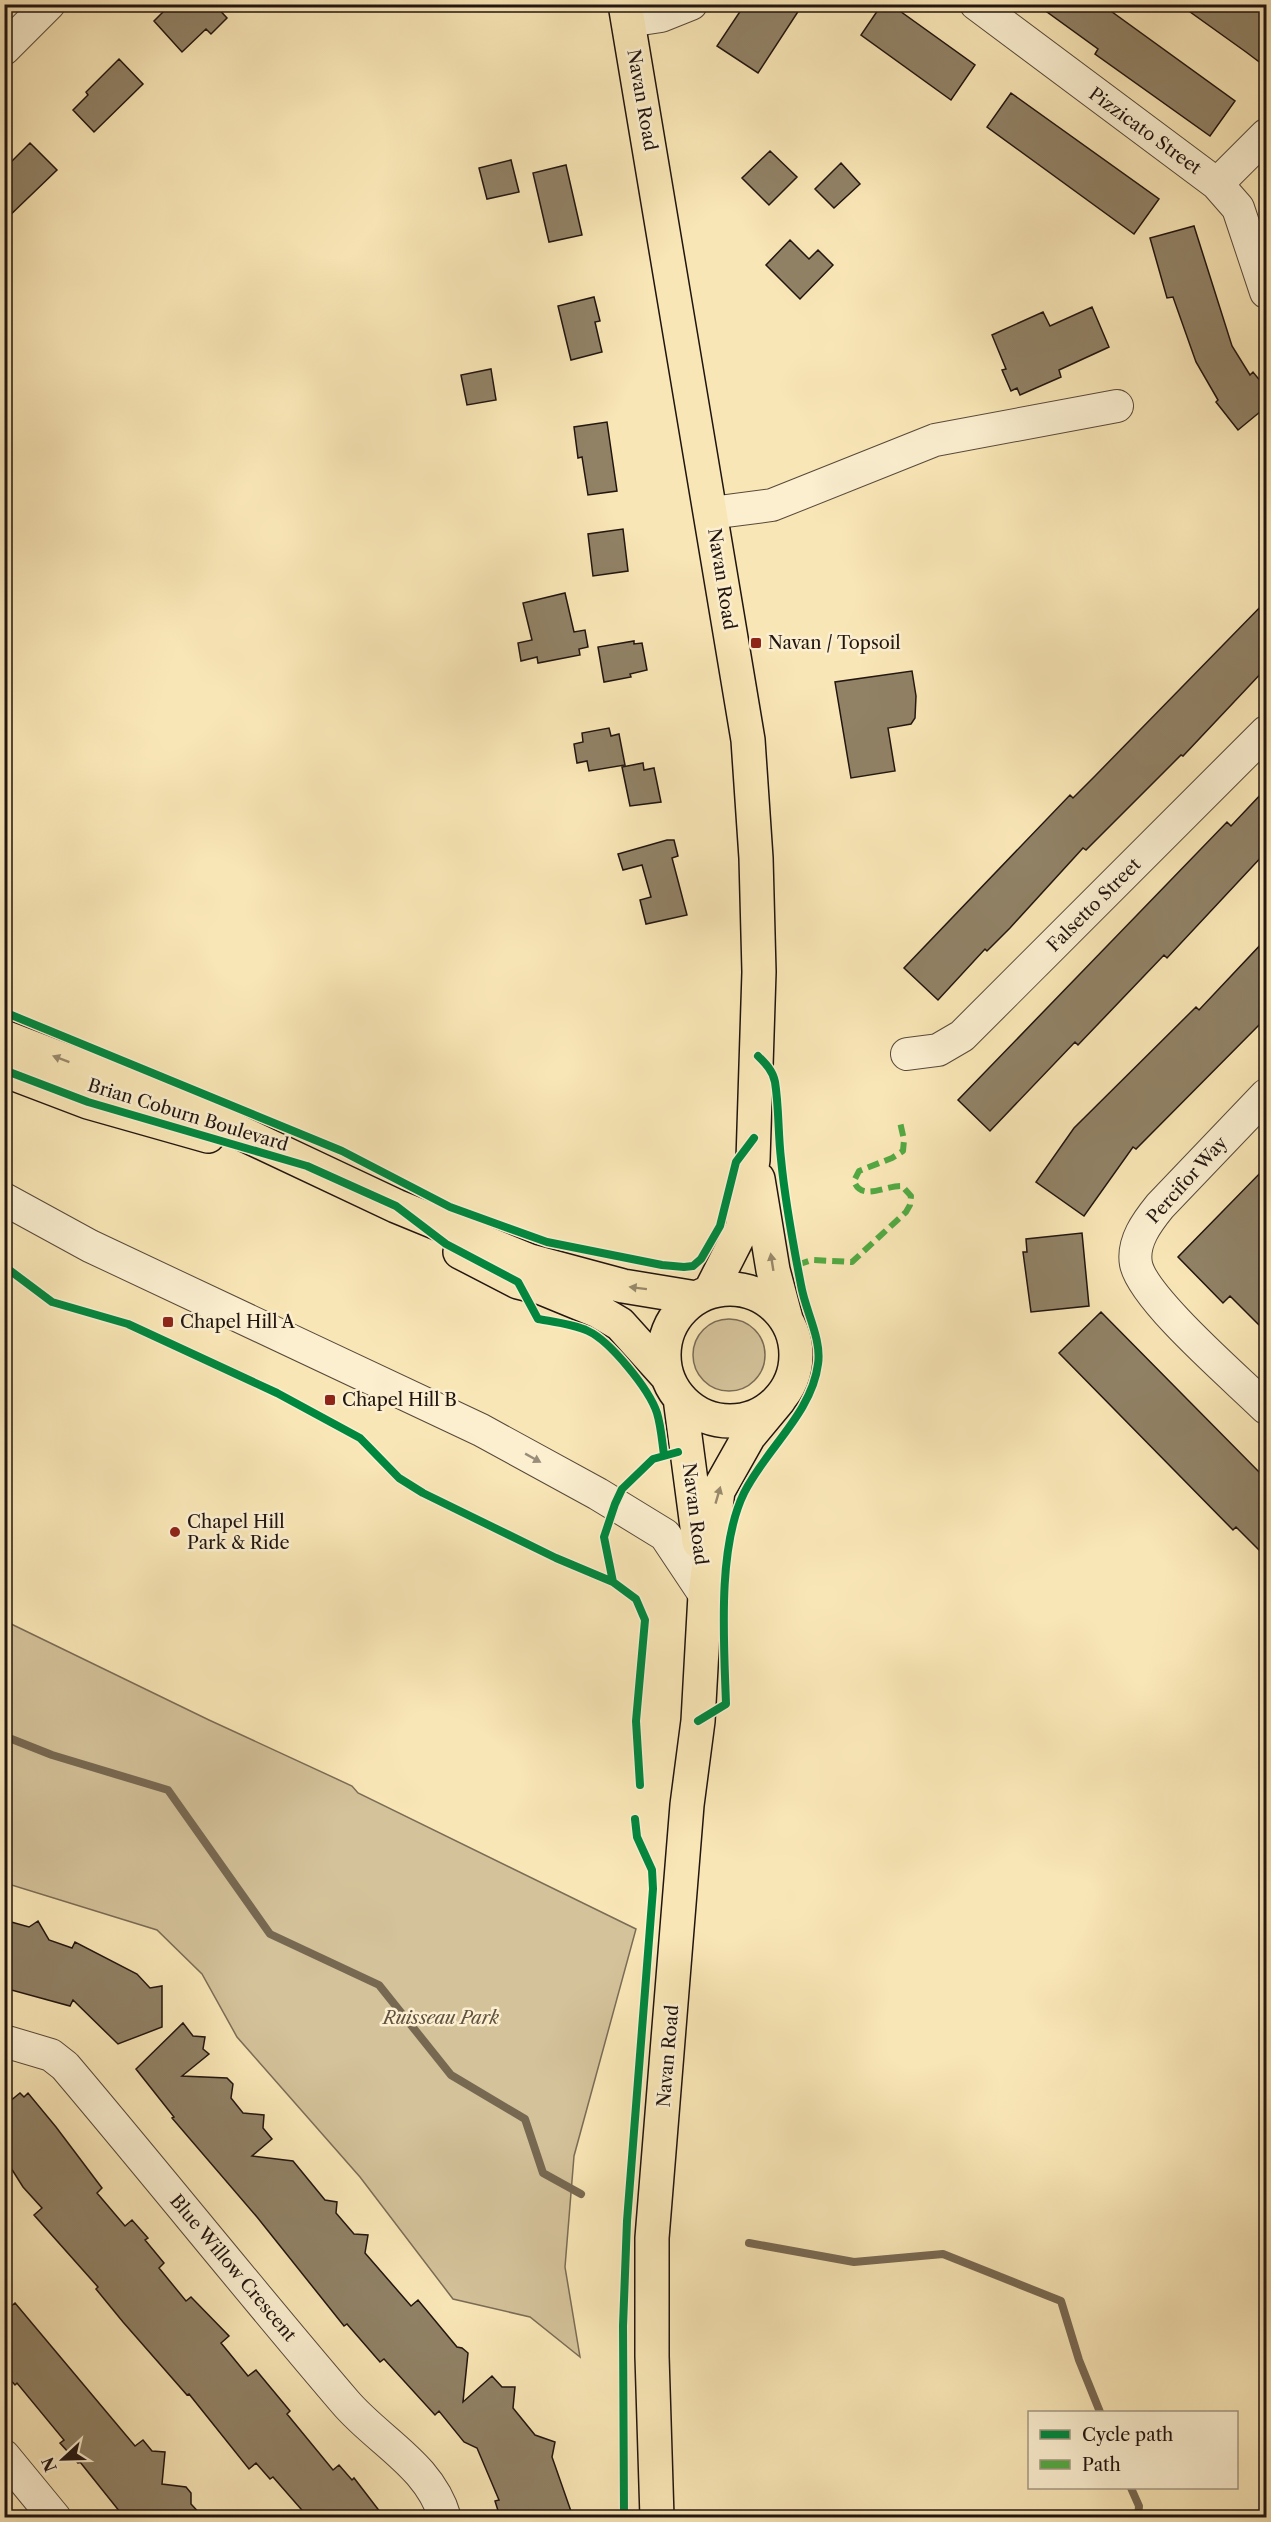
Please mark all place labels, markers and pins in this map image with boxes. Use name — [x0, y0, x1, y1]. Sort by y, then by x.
place label: Navan / Topsoil — [768, 632, 901, 654]
marker: Navan / Topsoil — [749, 636, 763, 650]
place label: Chapel Hill A — [180, 1311, 296, 1333]
marker: Chapel Hill A — [161, 1315, 175, 1329]
place label: Chapel Hill B — [342, 1389, 457, 1411]
marker: Chapel Hill B — [323, 1393, 337, 1407]
place label: Chapel Hill Park & Ride — [187, 1511, 290, 1554]
marker: Chapel Hill Park & Ride — [168, 1525, 182, 1539]

